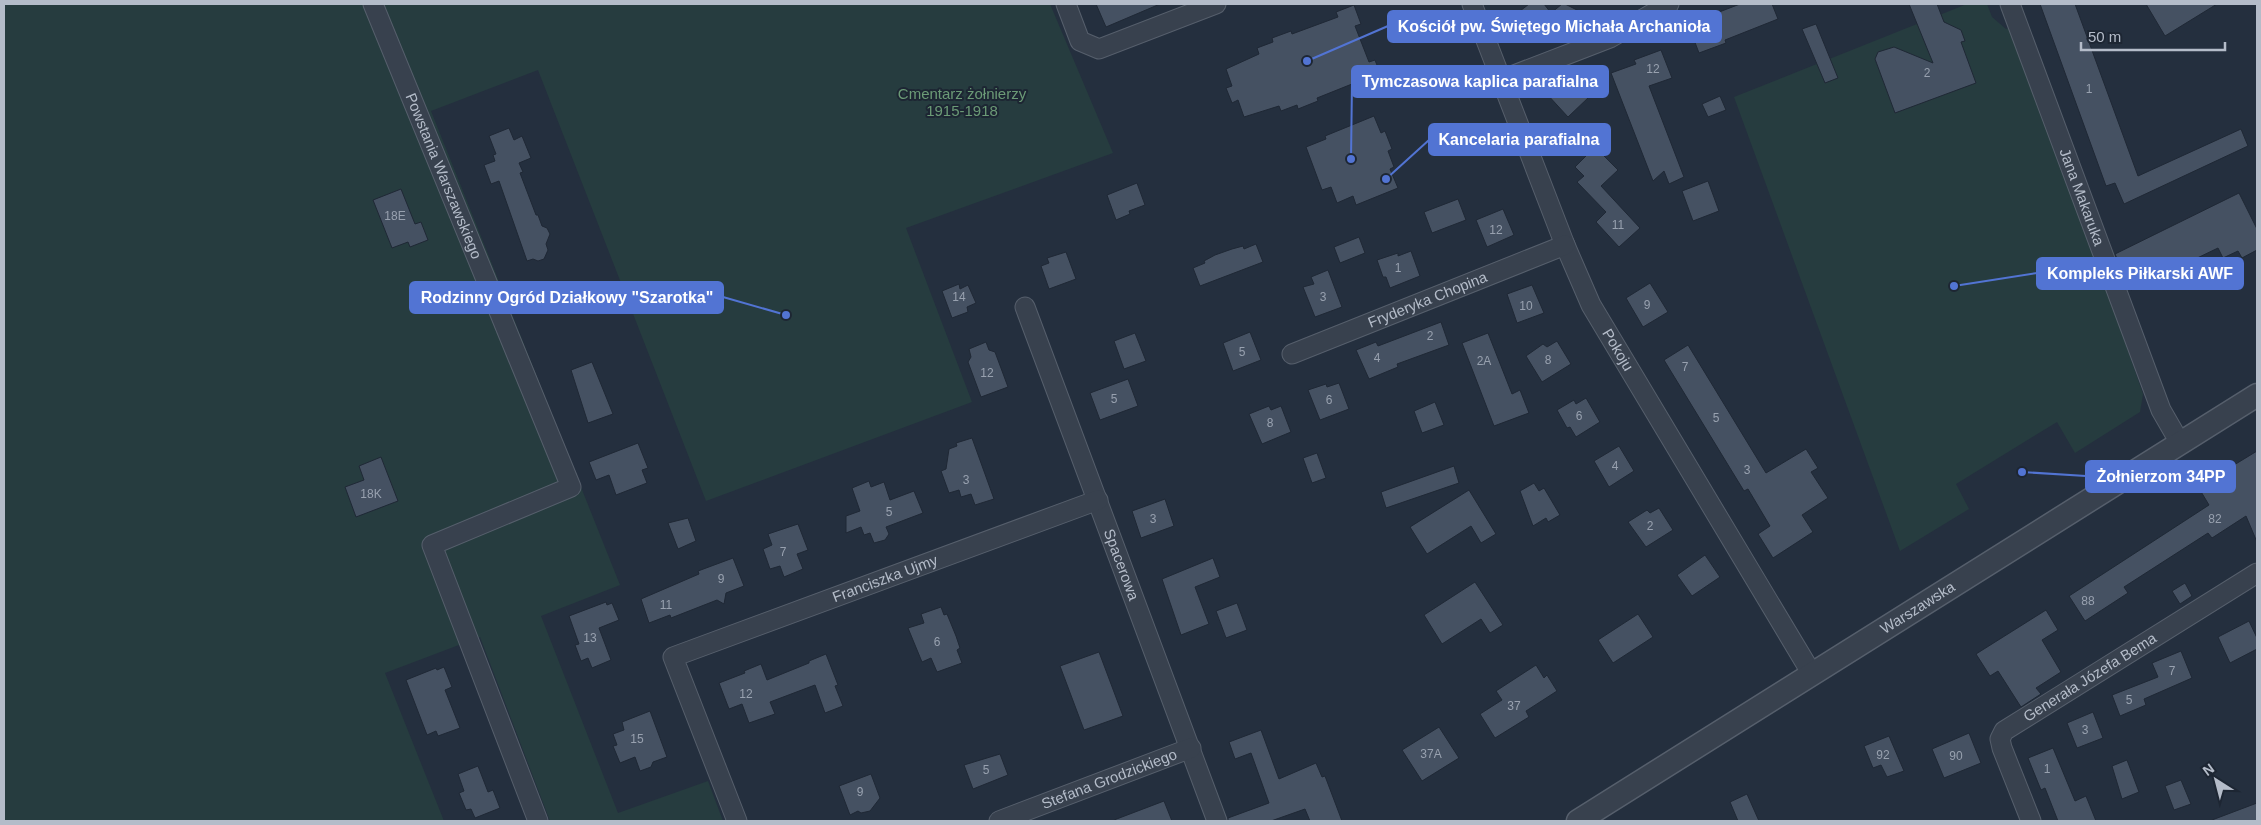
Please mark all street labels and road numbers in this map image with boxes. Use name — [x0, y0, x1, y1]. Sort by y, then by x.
street label: Powstania Warszawskiego — [402, 90, 486, 261]
street label: Jana Makaruka — [2056, 146, 2108, 249]
street label: Fryderyka Chopina — [1365, 268, 1490, 331]
street label: Pokoju — [1599, 326, 1637, 374]
street label: Spacerowa — [1101, 526, 1143, 603]
street label: Franciszka Ujmy — [830, 551, 940, 605]
street label: Warszawska — [1877, 577, 1958, 637]
street label: Generała Józefa Bema — [2020, 629, 2160, 725]
street label: Stefana Grodzickiego — [1039, 745, 1179, 812]

